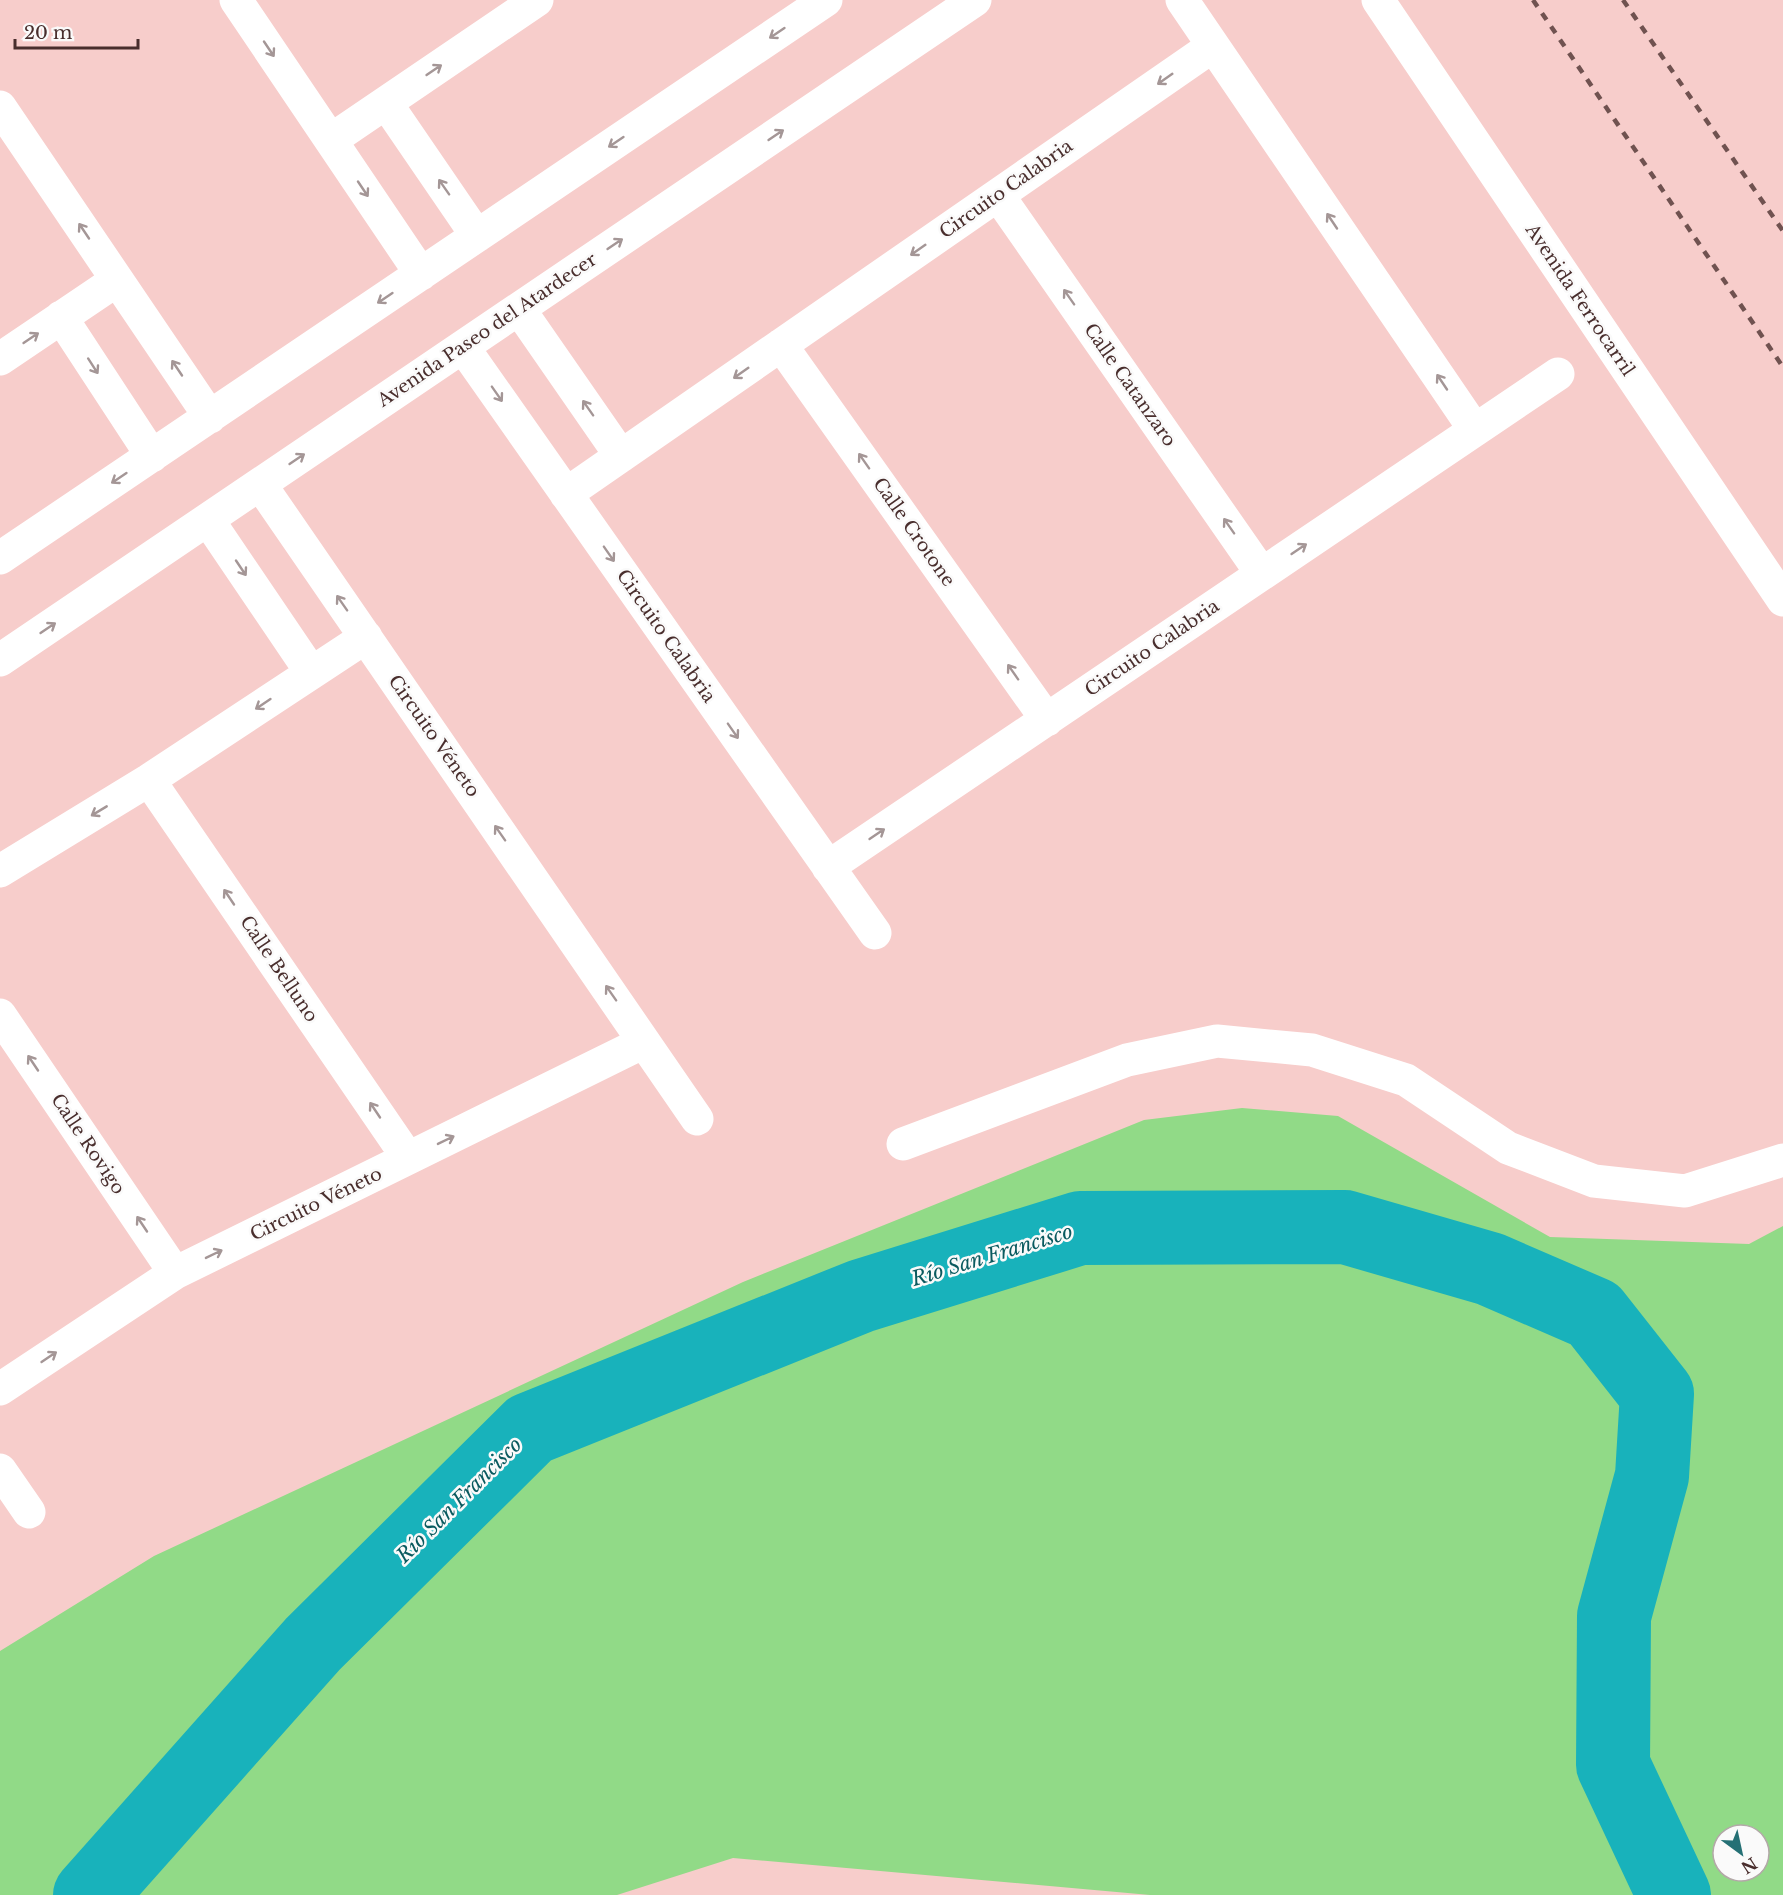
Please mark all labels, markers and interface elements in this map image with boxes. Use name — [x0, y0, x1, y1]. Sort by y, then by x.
scale bar — [15, 12, 138, 50]
text: 20 m — [24, 22, 72, 44]
one-way arrow — [769, 27, 786, 39]
one-way arrow — [263, 40, 275, 56]
one-way arrow — [425, 64, 442, 76]
one-way arrow — [1158, 73, 1174, 85]
one-way arrow — [767, 128, 784, 140]
street label: Circuito Calabria — [935, 135, 1077, 243]
one-way arrow — [608, 136, 624, 148]
one-way arrow — [357, 180, 369, 196]
one-way arrow — [438, 180, 450, 196]
one-way arrow — [1326, 213, 1338, 229]
street label: Avenida Ferrocarril — [1520, 219, 1639, 380]
one-way arrow — [78, 223, 90, 240]
one-way arrow — [606, 238, 622, 250]
one-way arrow — [911, 244, 927, 256]
street label: Avenida Paseo del Atardecer — [372, 248, 601, 412]
one-way arrow — [1063, 290, 1075, 306]
one-way arrow — [377, 292, 393, 304]
street label: Calle Catanzaro — [1079, 319, 1181, 451]
one-way arrow — [22, 332, 38, 344]
one-way arrow — [88, 357, 100, 374]
one-way arrow — [171, 360, 183, 377]
one-way arrow — [733, 367, 749, 379]
one-way arrow — [1436, 374, 1448, 390]
one-way arrow — [491, 386, 503, 402]
one-way arrow — [582, 400, 594, 416]
one-way arrow — [288, 453, 304, 465]
one-way arrow — [858, 454, 870, 470]
one-way arrow — [111, 472, 127, 484]
street label: Calle Crotone — [868, 473, 960, 591]
one-way arrow — [1223, 518, 1235, 535]
one-way arrow — [1291, 543, 1307, 555]
one-way arrow — [603, 546, 615, 562]
one-way arrow — [235, 559, 247, 576]
street label: Circuito Calabria — [612, 565, 720, 707]
one-way arrow — [336, 595, 348, 612]
street label: Circuito Calabria — [1081, 595, 1223, 701]
one-way arrow — [40, 622, 56, 634]
one-way arrow — [1007, 664, 1019, 680]
street label: Circuito Véneto — [384, 671, 484, 801]
one-way arrow — [255, 698, 271, 710]
one-way arrow — [727, 722, 739, 739]
one-way arrow — [91, 805, 108, 817]
one-way arrow — [494, 824, 507, 841]
one-way arrow — [868, 828, 885, 840]
one-way arrow — [223, 890, 235, 906]
street label: Calle Belluno — [235, 912, 323, 1026]
one-way arrow — [605, 986, 617, 1002]
one-way arrow — [26, 1055, 38, 1072]
street label: Calle Rovigo — [46, 1090, 130, 1198]
one-way arrow — [369, 1102, 381, 1119]
one-way arrow — [436, 1134, 454, 1145]
street label: Circuito Véneto — [246, 1163, 386, 1245]
one-way arrow — [136, 1217, 148, 1233]
water label: Río San Francisco — [908, 1219, 1075, 1291]
one-way arrow — [205, 1247, 223, 1259]
one-way arrow — [40, 1350, 57, 1363]
water label: Río San Francisco — [391, 1432, 527, 1568]
north arrow — [1711, 1823, 1771, 1883]
text: N — [1737, 1853, 1761, 1878]

